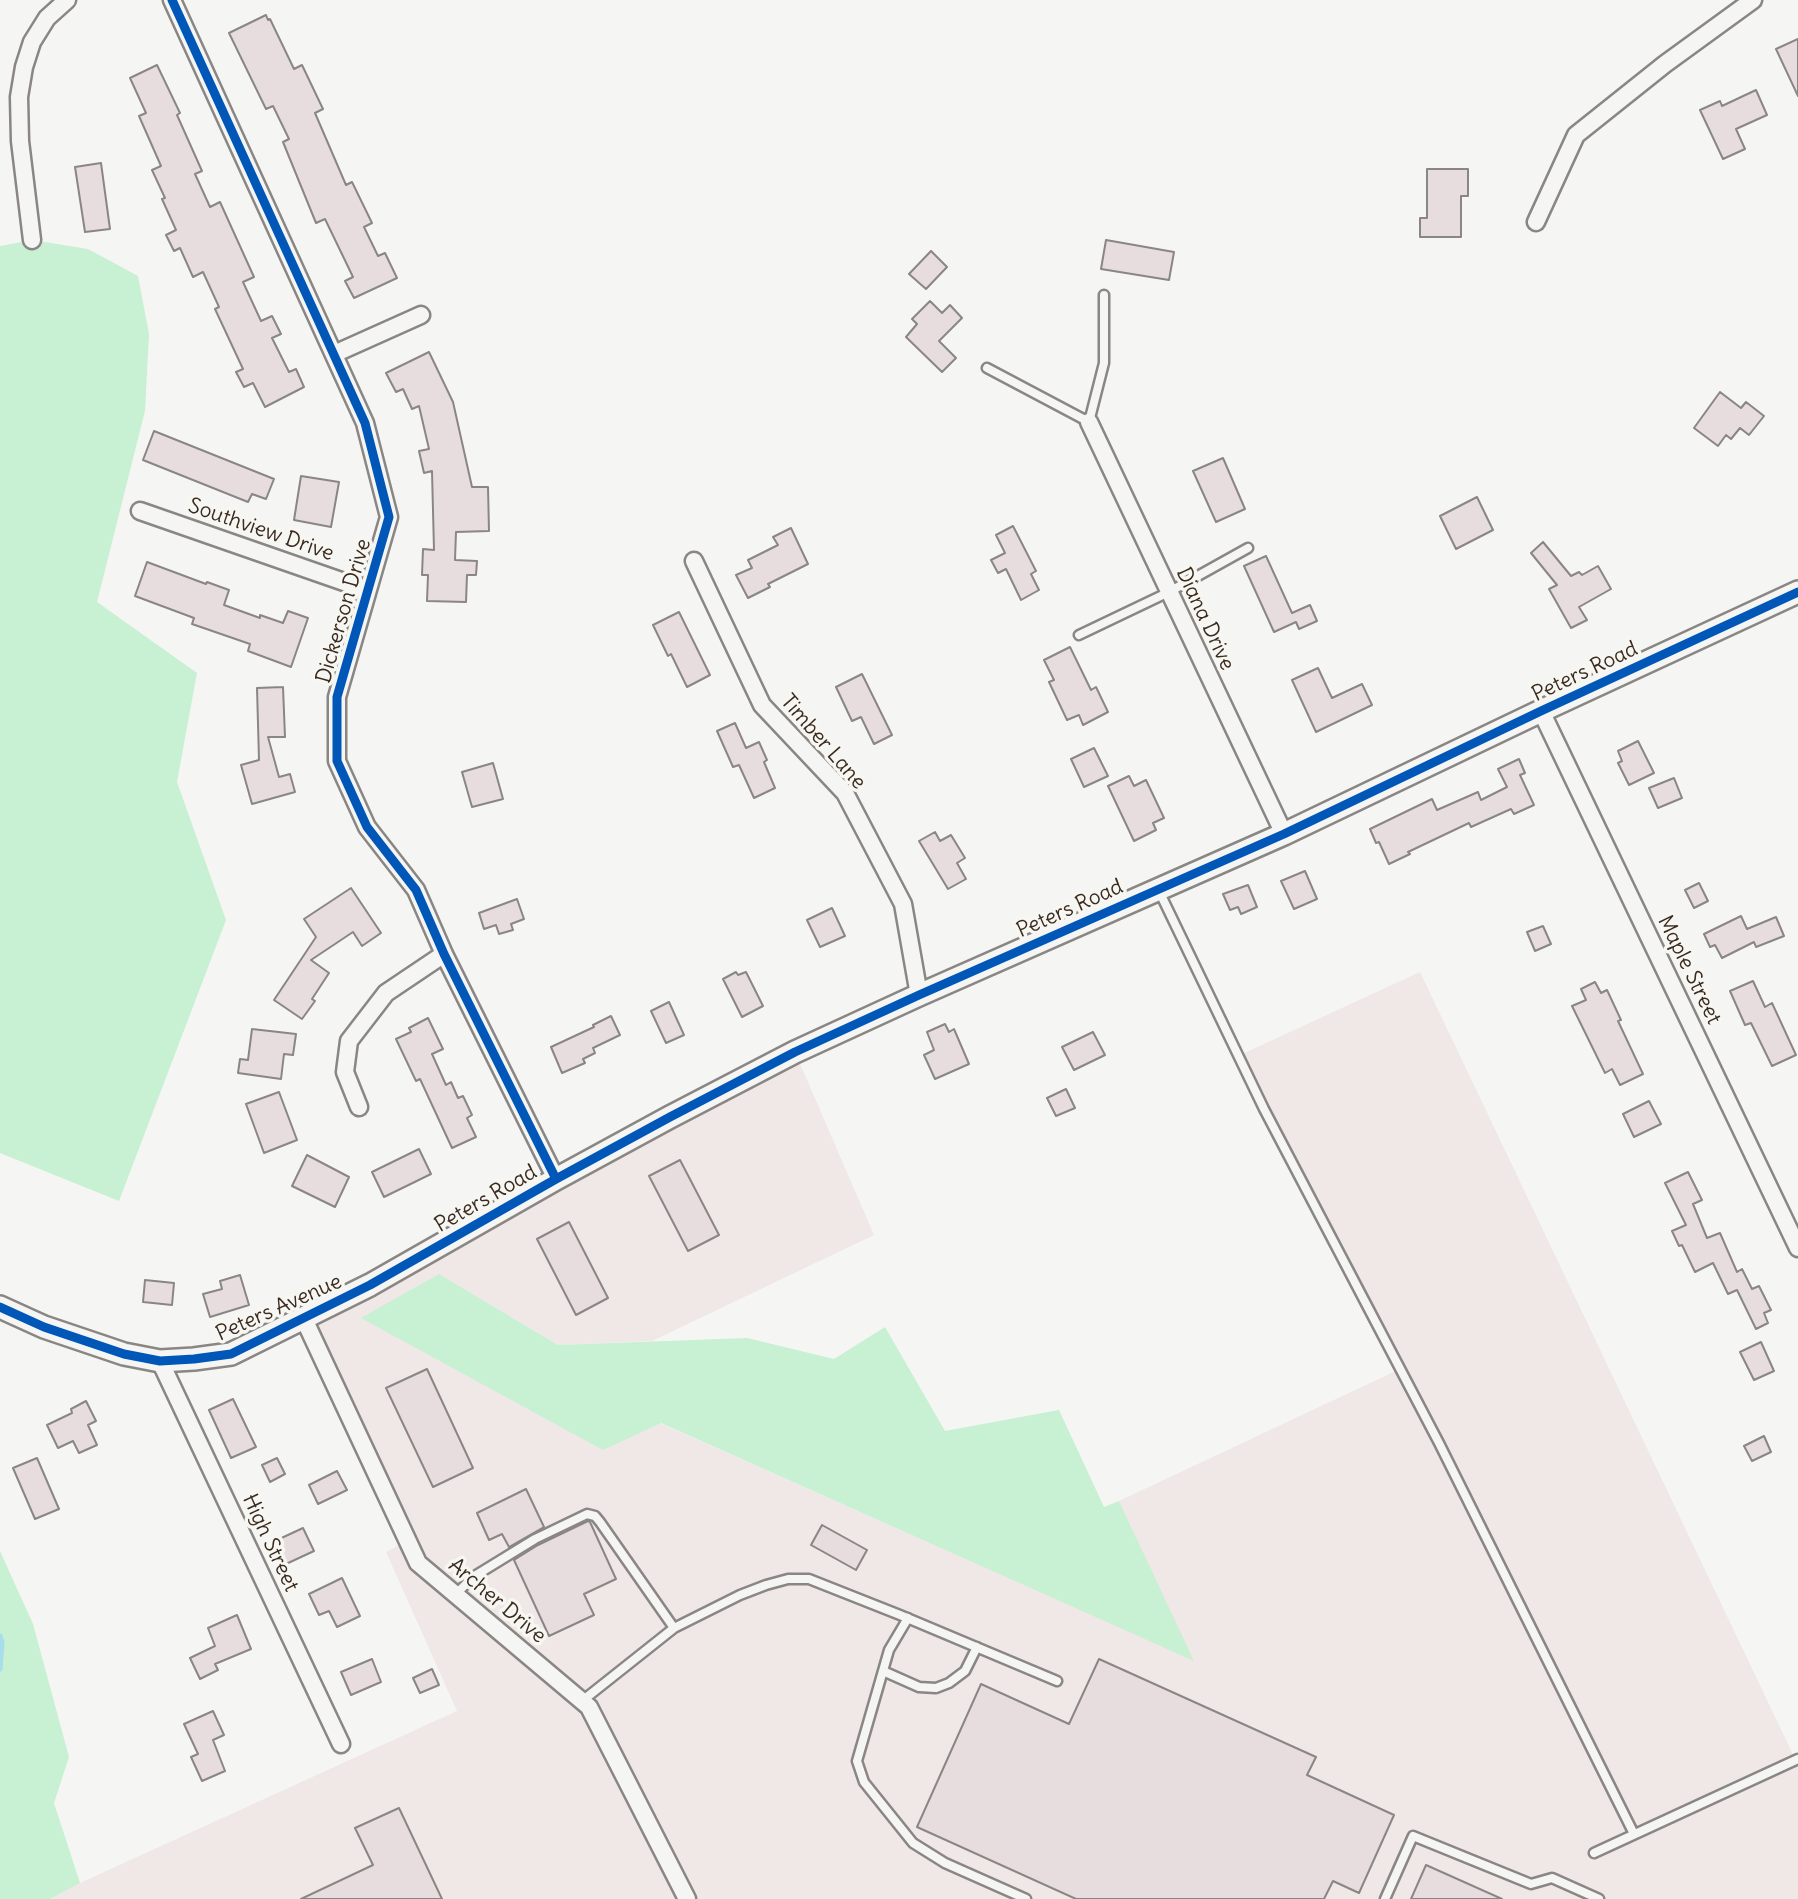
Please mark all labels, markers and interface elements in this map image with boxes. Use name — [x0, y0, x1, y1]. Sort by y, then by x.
street label: Southview Drive — [185, 493, 337, 567]
street label: Dickerson Drive — [311, 536, 377, 686]
street label: Diana Drive — [1170, 564, 1240, 674]
street label: Peters Road — [1528, 637, 1642, 707]
street label: Timber Lane — [775, 689, 871, 795]
street label: Peters Road — [1013, 874, 1127, 944]
street label: Maple Street — [1652, 911, 1726, 1029]
street label: Peters Road — [430, 1160, 542, 1238]
street label: Peters Avenue — [212, 1269, 346, 1347]
street label: High Street — [236, 1490, 304, 1596]
street label: Archer Drive — [443, 1553, 551, 1649]

